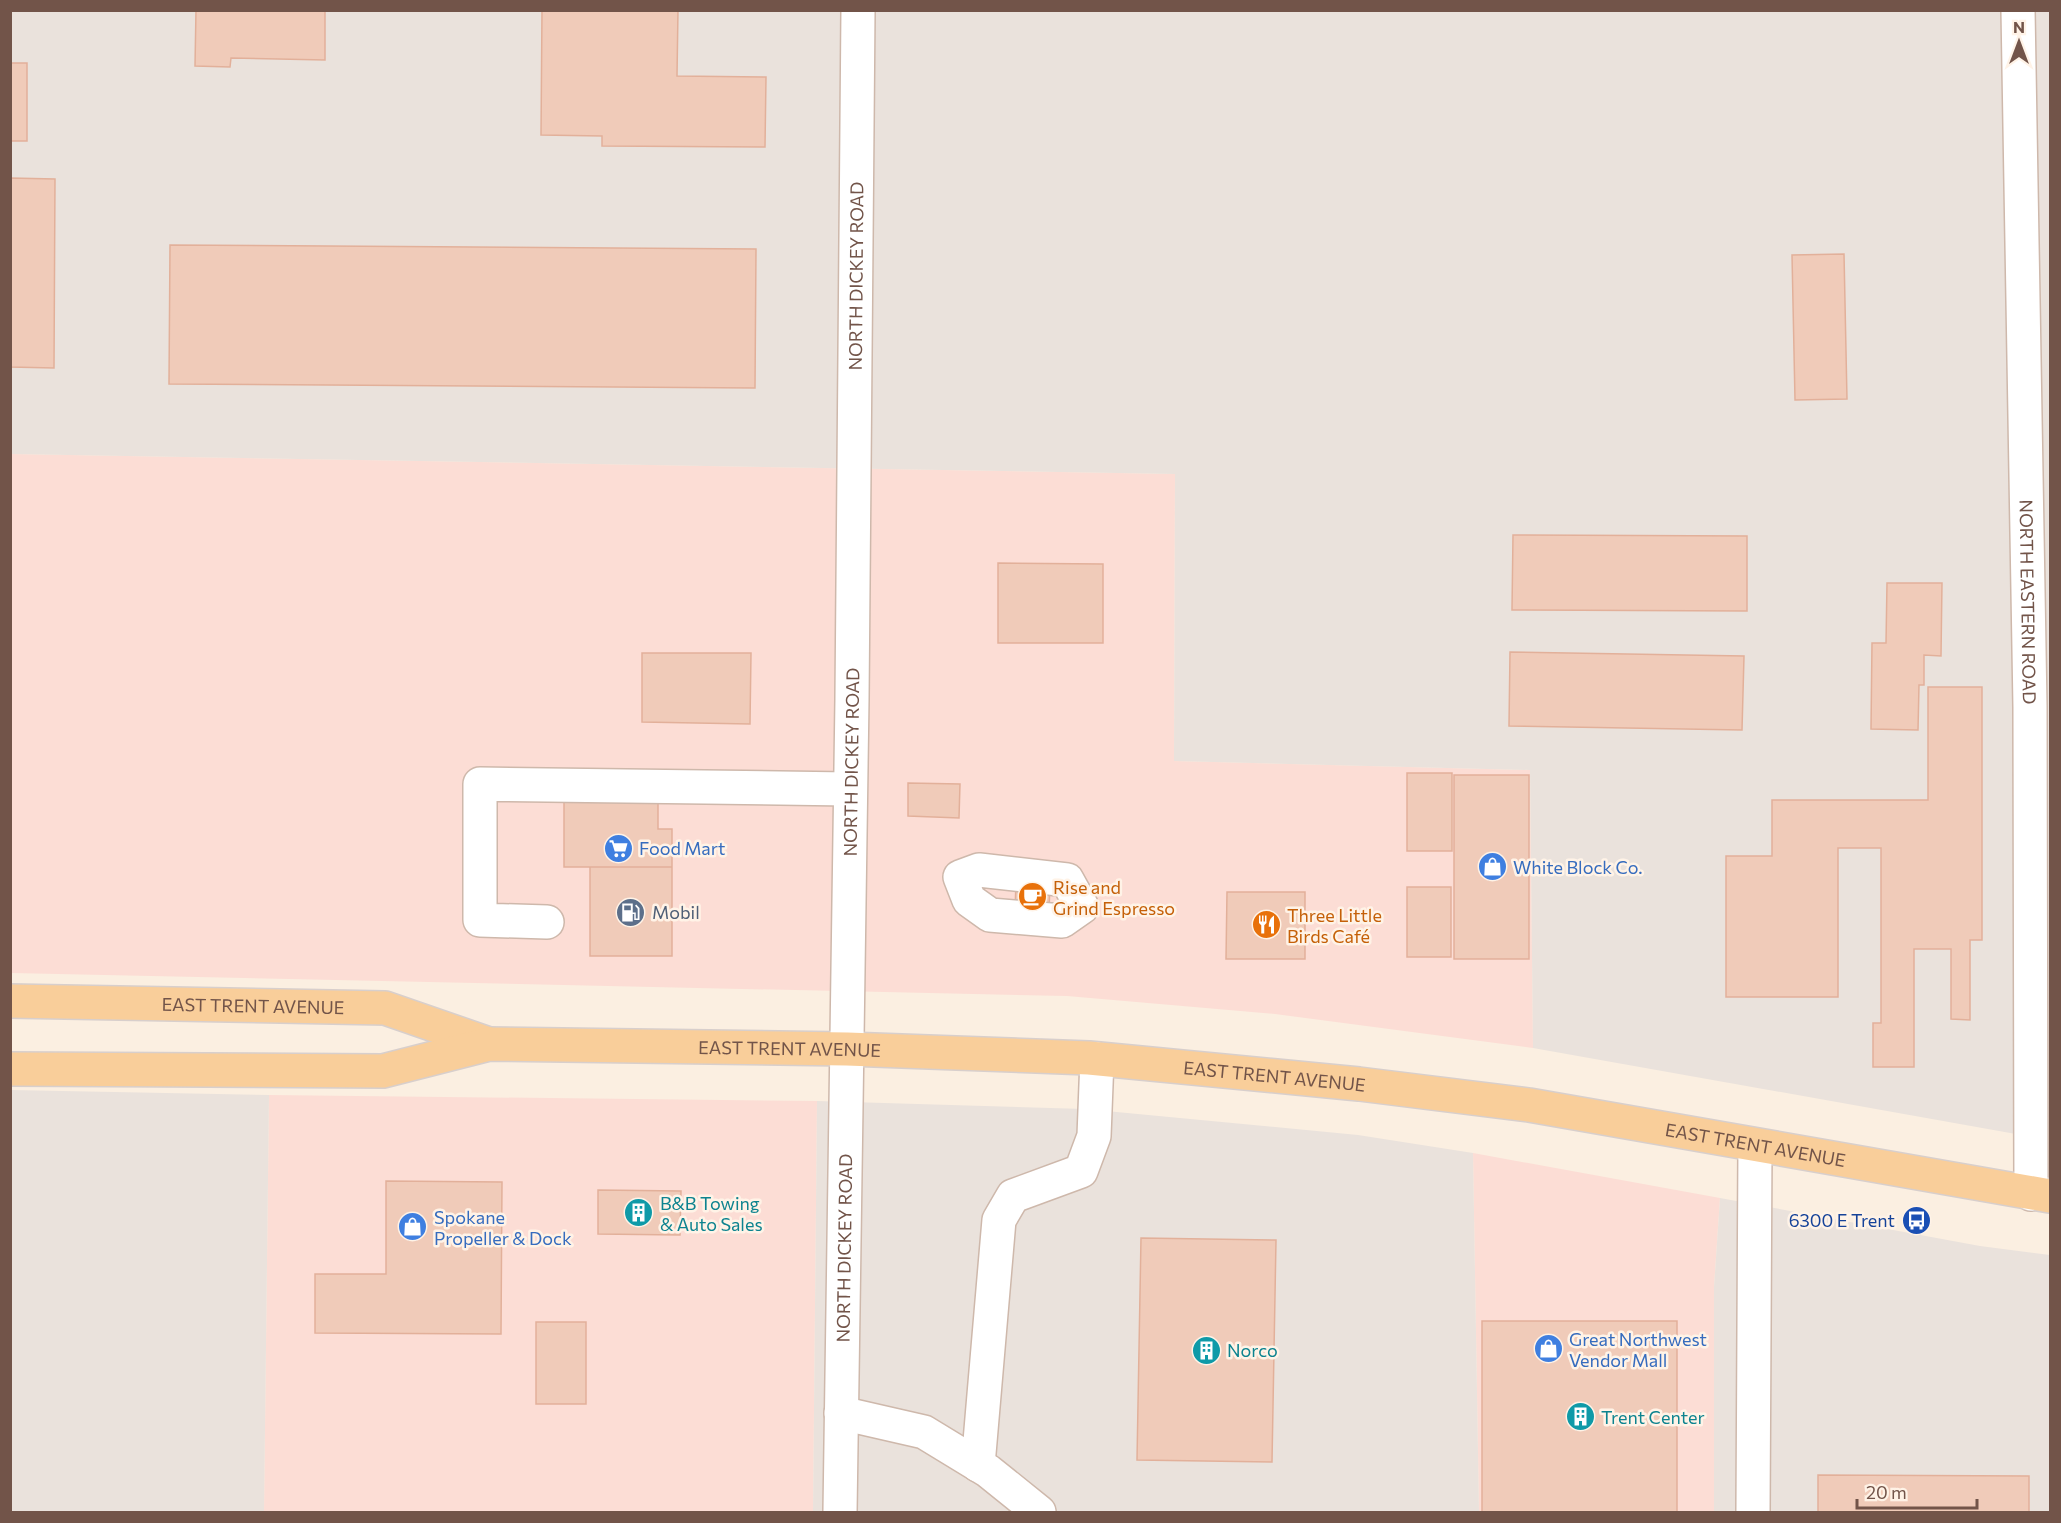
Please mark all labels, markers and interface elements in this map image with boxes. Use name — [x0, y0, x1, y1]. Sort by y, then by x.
north arrow — [1989, 12, 2049, 72]
text: N — [2013, 17, 2025, 36]
street label: NORTH DICKEY ROAD — [844, 182, 868, 371]
street label: NORTH EASTERN ROAD — [2015, 499, 2041, 705]
street label: NORTH DICKEY ROAD — [839, 668, 863, 857]
supermarket icon: Food Mart — [602, 832, 634, 864]
place label: Food Mart — [639, 837, 725, 859]
shop icon: White Block Co. — [1476, 851, 1508, 883]
place label: White Block Co. — [1513, 856, 1642, 878]
place label: Rise and Grind Espresso — [1053, 876, 1175, 919]
cafe icon: Rise and Grind Espresso — [1016, 881, 1048, 913]
fuel station icon: Mobil — [615, 896, 647, 928]
place label: Mobil — [652, 901, 700, 923]
place label: Three Little Birds Café — [1287, 904, 1382, 947]
restaurant icon: Three Little Birds Café — [1250, 909, 1282, 941]
street label: EAST TRENT AVENUE — [161, 993, 345, 1018]
street label: EAST TRENT AVENUE — [698, 1036, 881, 1061]
street label: EAST TRENT AVENUE — [1182, 1056, 1367, 1096]
street label: EAST TRENT AVENUE — [1663, 1118, 1847, 1171]
street label: NORTH DICKEY ROAD — [832, 1153, 856, 1343]
place label: B&B Towing & Auto Sales — [660, 1192, 763, 1235]
building icon: B&B Towing & Auto Sales — [623, 1197, 655, 1229]
bus stop icon: 6300 E Trent — [1900, 1204, 1932, 1236]
place label: Spokane Propeller & Dock — [434, 1206, 572, 1249]
place label: 6300 E Trent — [1789, 1209, 1895, 1231]
shop icon: Spokane Propeller & Dock — [397, 1211, 429, 1243]
place label: Great Northwest Vendor Mall — [1569, 1328, 1707, 1371]
shop icon: Great Northwest Vendor Mall — [1532, 1333, 1564, 1365]
building icon: Norco — [1190, 1334, 1222, 1366]
place label: Norco — [1227, 1339, 1278, 1361]
building icon: Trent Center — [1564, 1401, 1596, 1433]
place label: Trent Center — [1601, 1406, 1705, 1428]
scale bar — [1857, 1472, 1977, 1510]
text: 20 m — [1866, 1481, 1907, 1503]

